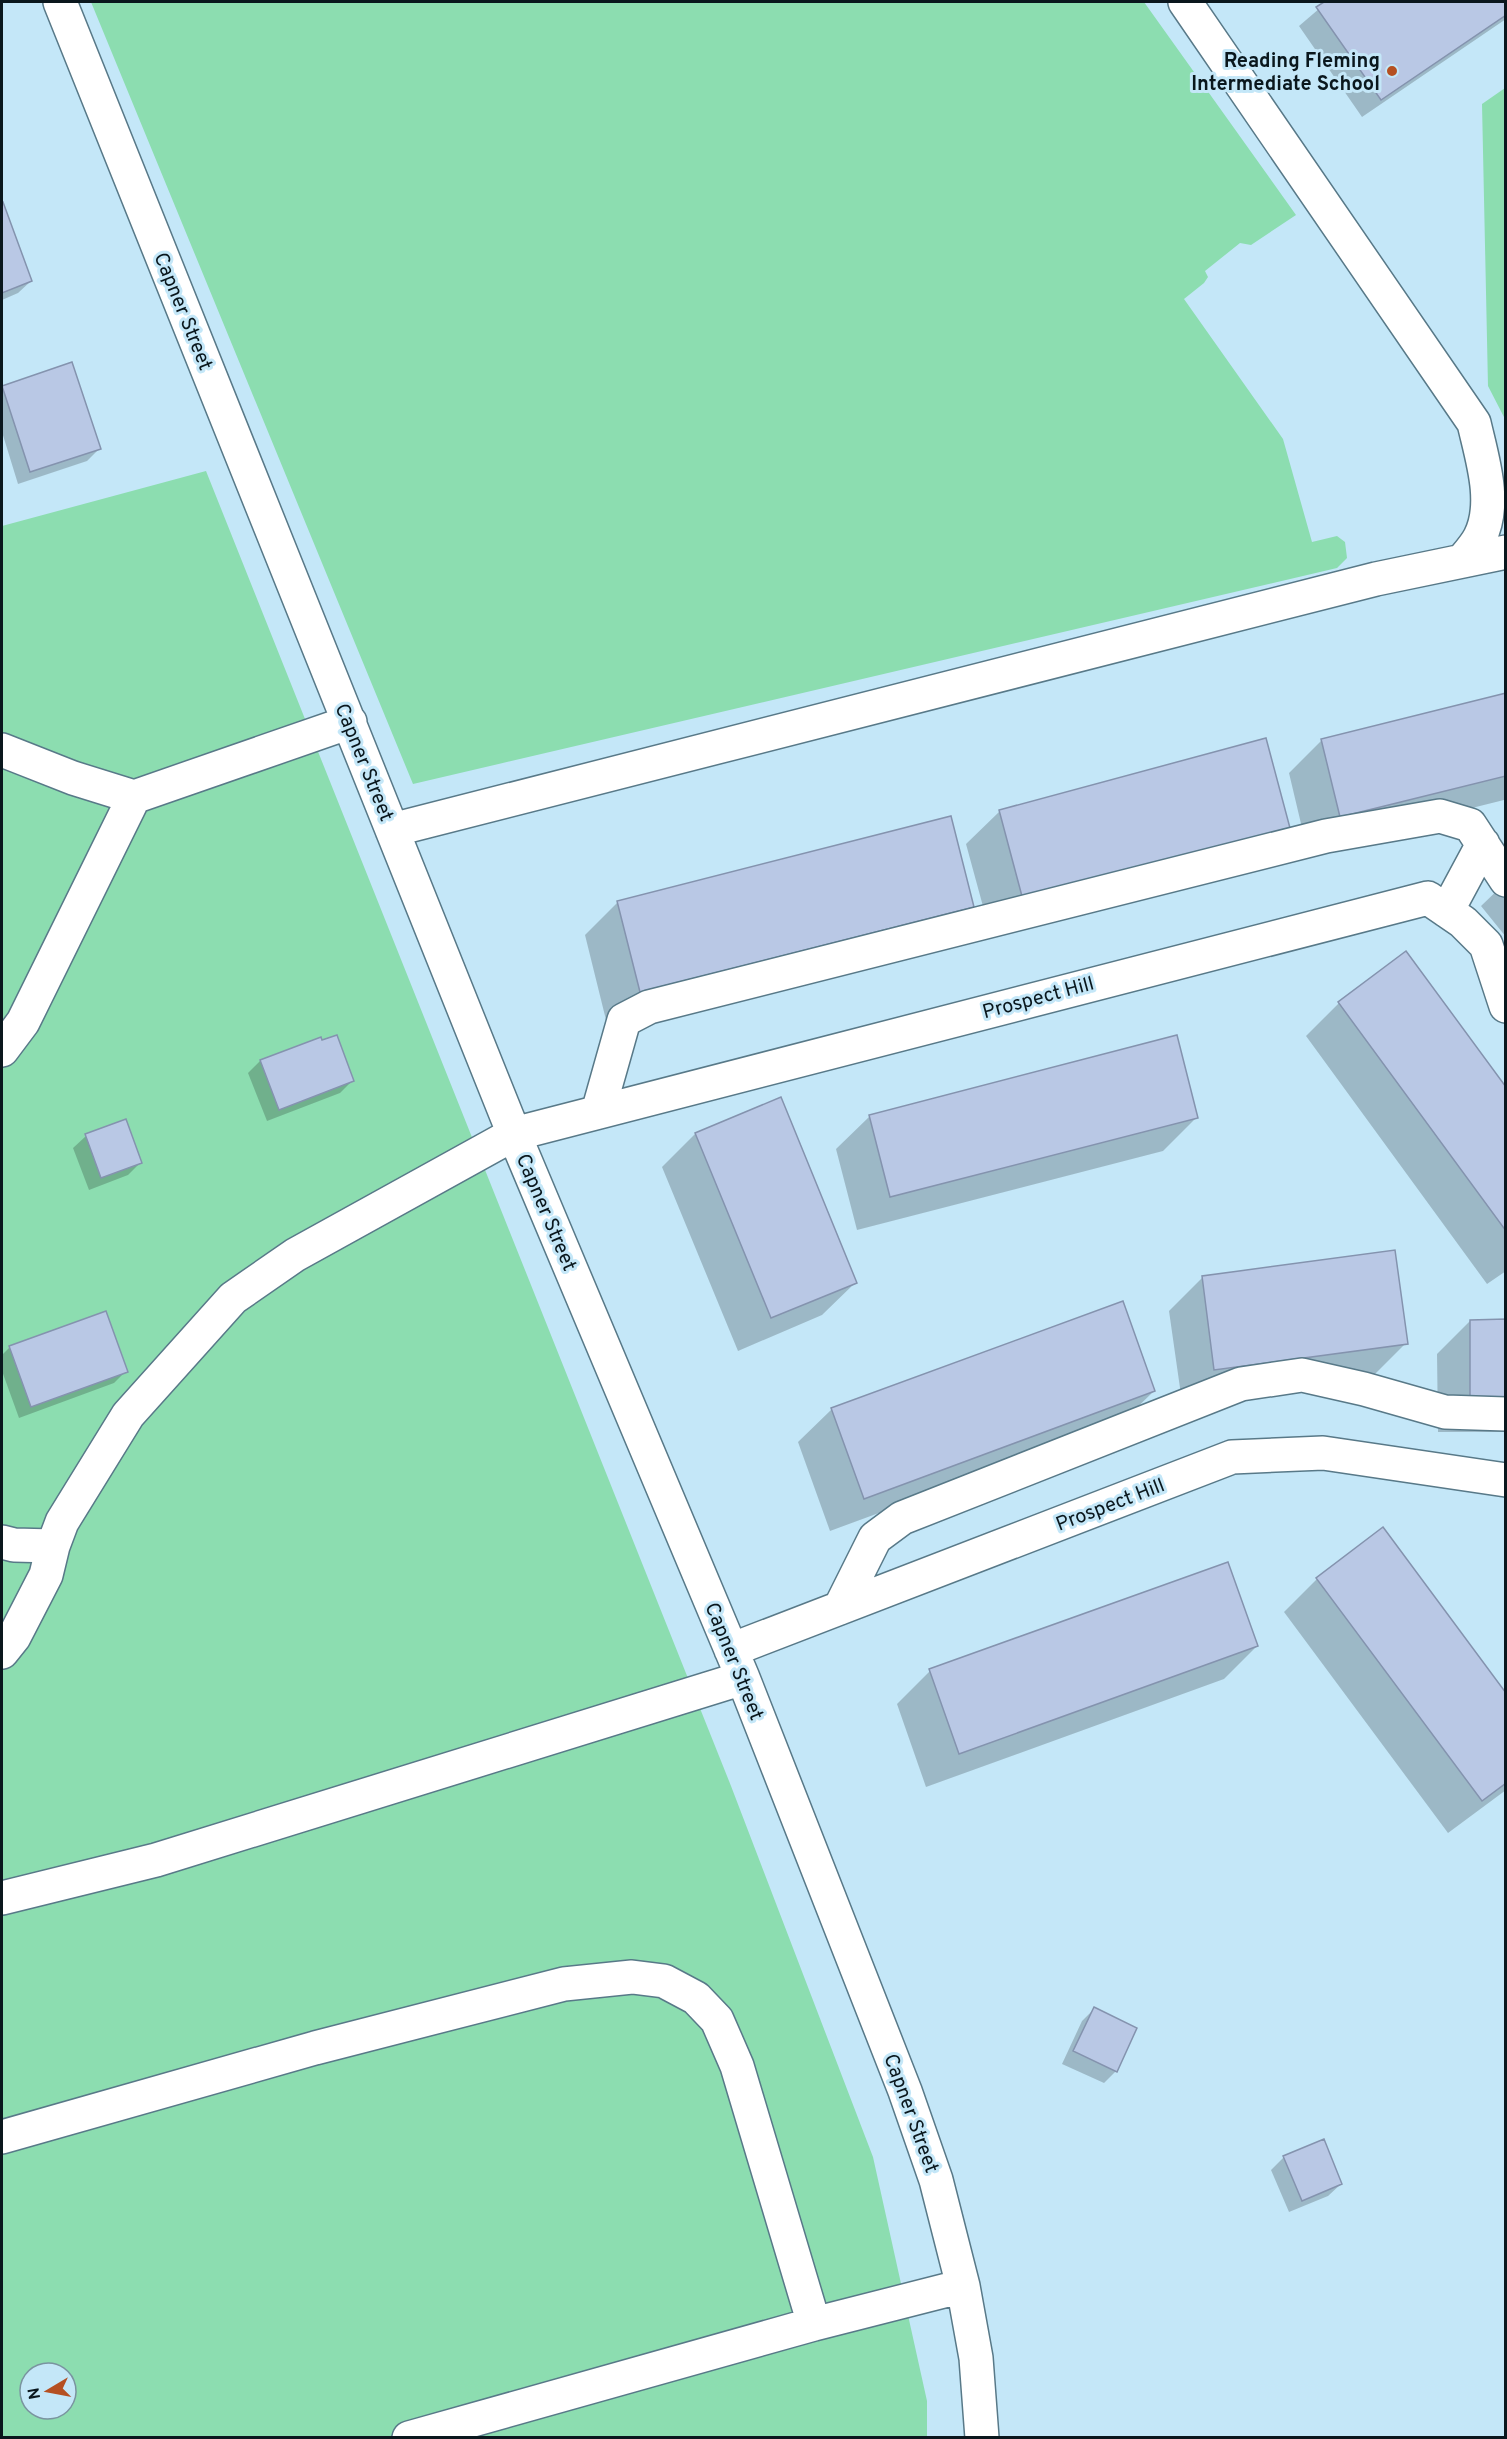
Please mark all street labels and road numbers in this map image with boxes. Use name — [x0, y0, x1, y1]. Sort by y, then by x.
street label: Capner Street — [147, 249, 218, 375]
street label: Capner Street — [328, 700, 399, 826]
street label: Prospect Hill — [980, 972, 1097, 1026]
street label: Capner Street — [509, 1150, 582, 1275]
street label: Prospect Hill — [1053, 1473, 1169, 1539]
street label: Capner Street — [698, 1599, 769, 1725]
street label: Capner Street — [877, 2051, 944, 2177]

